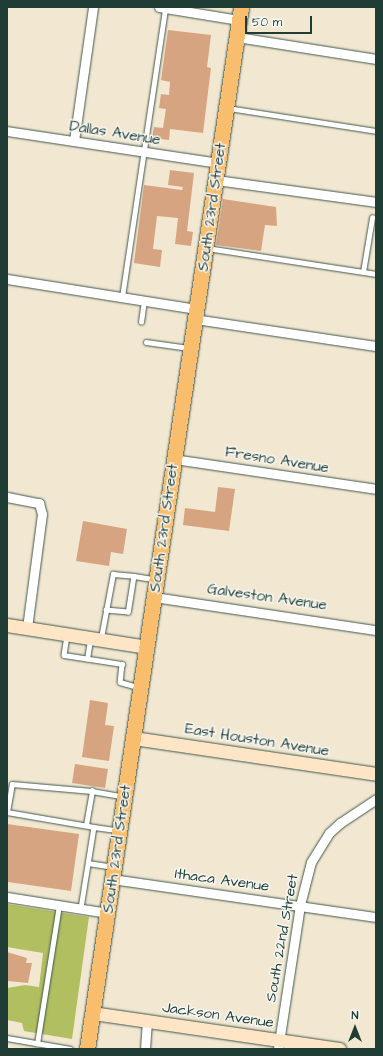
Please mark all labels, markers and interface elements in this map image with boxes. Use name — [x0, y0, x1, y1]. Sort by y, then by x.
scale bar — [247, 8, 314, 34]
text: 50 m — [252, 14, 282, 31]
street label: Dallas Avenue — [68, 117, 162, 149]
street label: South 23rd Street — [194, 142, 230, 272]
street label: Fresno Avenue — [224, 443, 330, 477]
street label: South 23rd Street — [146, 463, 182, 593]
street label: Galveston Avenue — [206, 580, 328, 614]
street label: East Houston Avenue — [184, 720, 330, 760]
street label: South 23rd Street — [99, 784, 135, 914]
street label: Ithaca Avenue — [174, 864, 270, 896]
street label: South 22nd Street — [262, 873, 302, 1003]
street label: Jackson Avenue — [161, 998, 275, 1032]
north arrow — [335, 1008, 375, 1048]
text: N — [352, 1008, 358, 1023]

